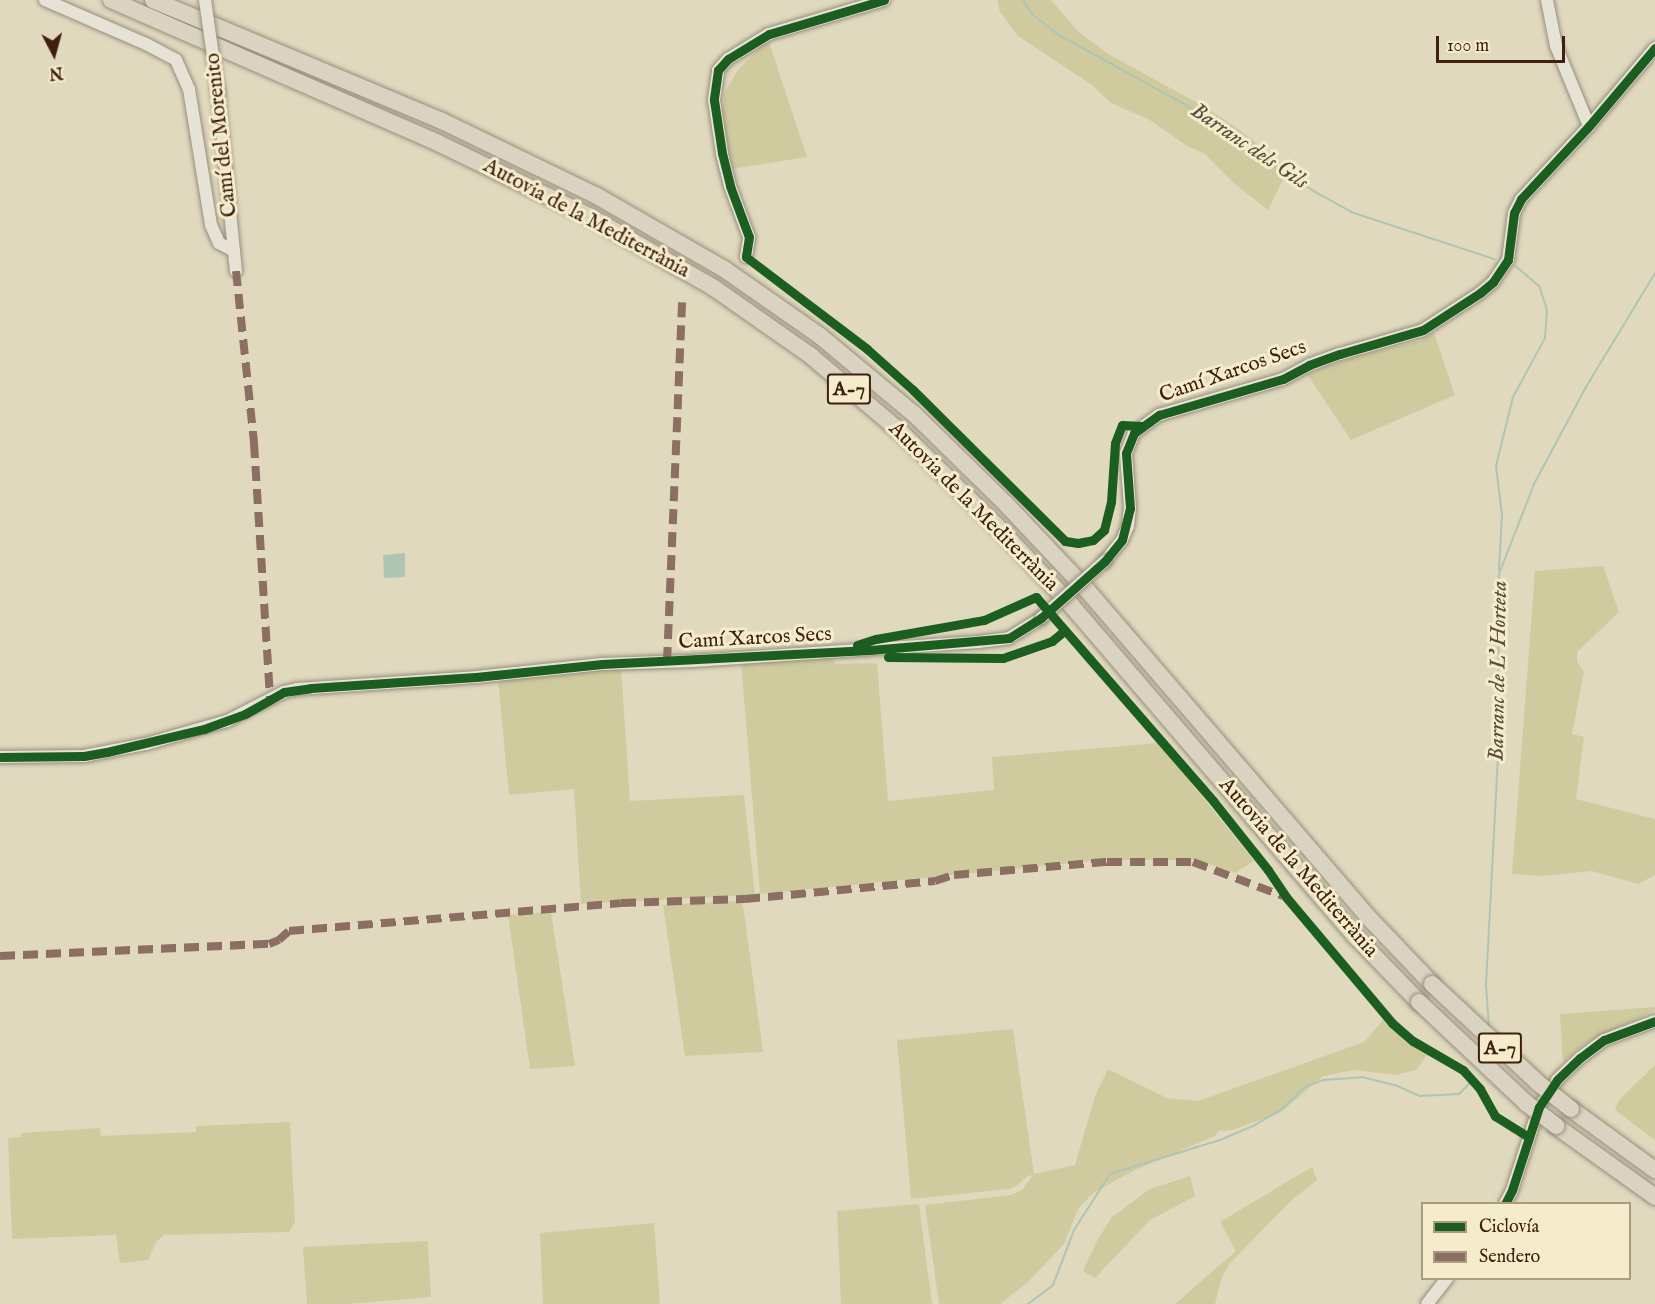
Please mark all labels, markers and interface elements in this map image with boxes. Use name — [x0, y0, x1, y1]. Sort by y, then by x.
north arrow — [24, 24, 84, 84]
scale bar — [1439, 24, 1568, 62]
text: 100 m — [1447, 35, 1489, 58]
street label: Camí del Morenito — [201, 52, 243, 218]
text: N — [48, 61, 64, 83]
water label: Barranc dels Gils — [1185, 98, 1313, 196]
street label: Autovia de la Mediterrània — [479, 154, 693, 284]
street label: Camí Xarcos Secs — [1156, 335, 1310, 409]
road number: A-7 — [826, 372, 872, 406]
street label: Autovia de la Mediterrània — [883, 417, 1063, 597]
water label: Barranc de L' Horteta — [1484, 580, 1514, 762]
street label: Camí Xarcos Secs — [678, 622, 832, 656]
street label: Autovia de la Mediterrània — [1213, 773, 1383, 963]
road number: A-7 — [1478, 1031, 1522, 1065]
legend — [1421, 1202, 1631, 1280]
text: Ciclovía — [1479, 1216, 1539, 1239]
text: Sendero — [1479, 1246, 1540, 1269]

